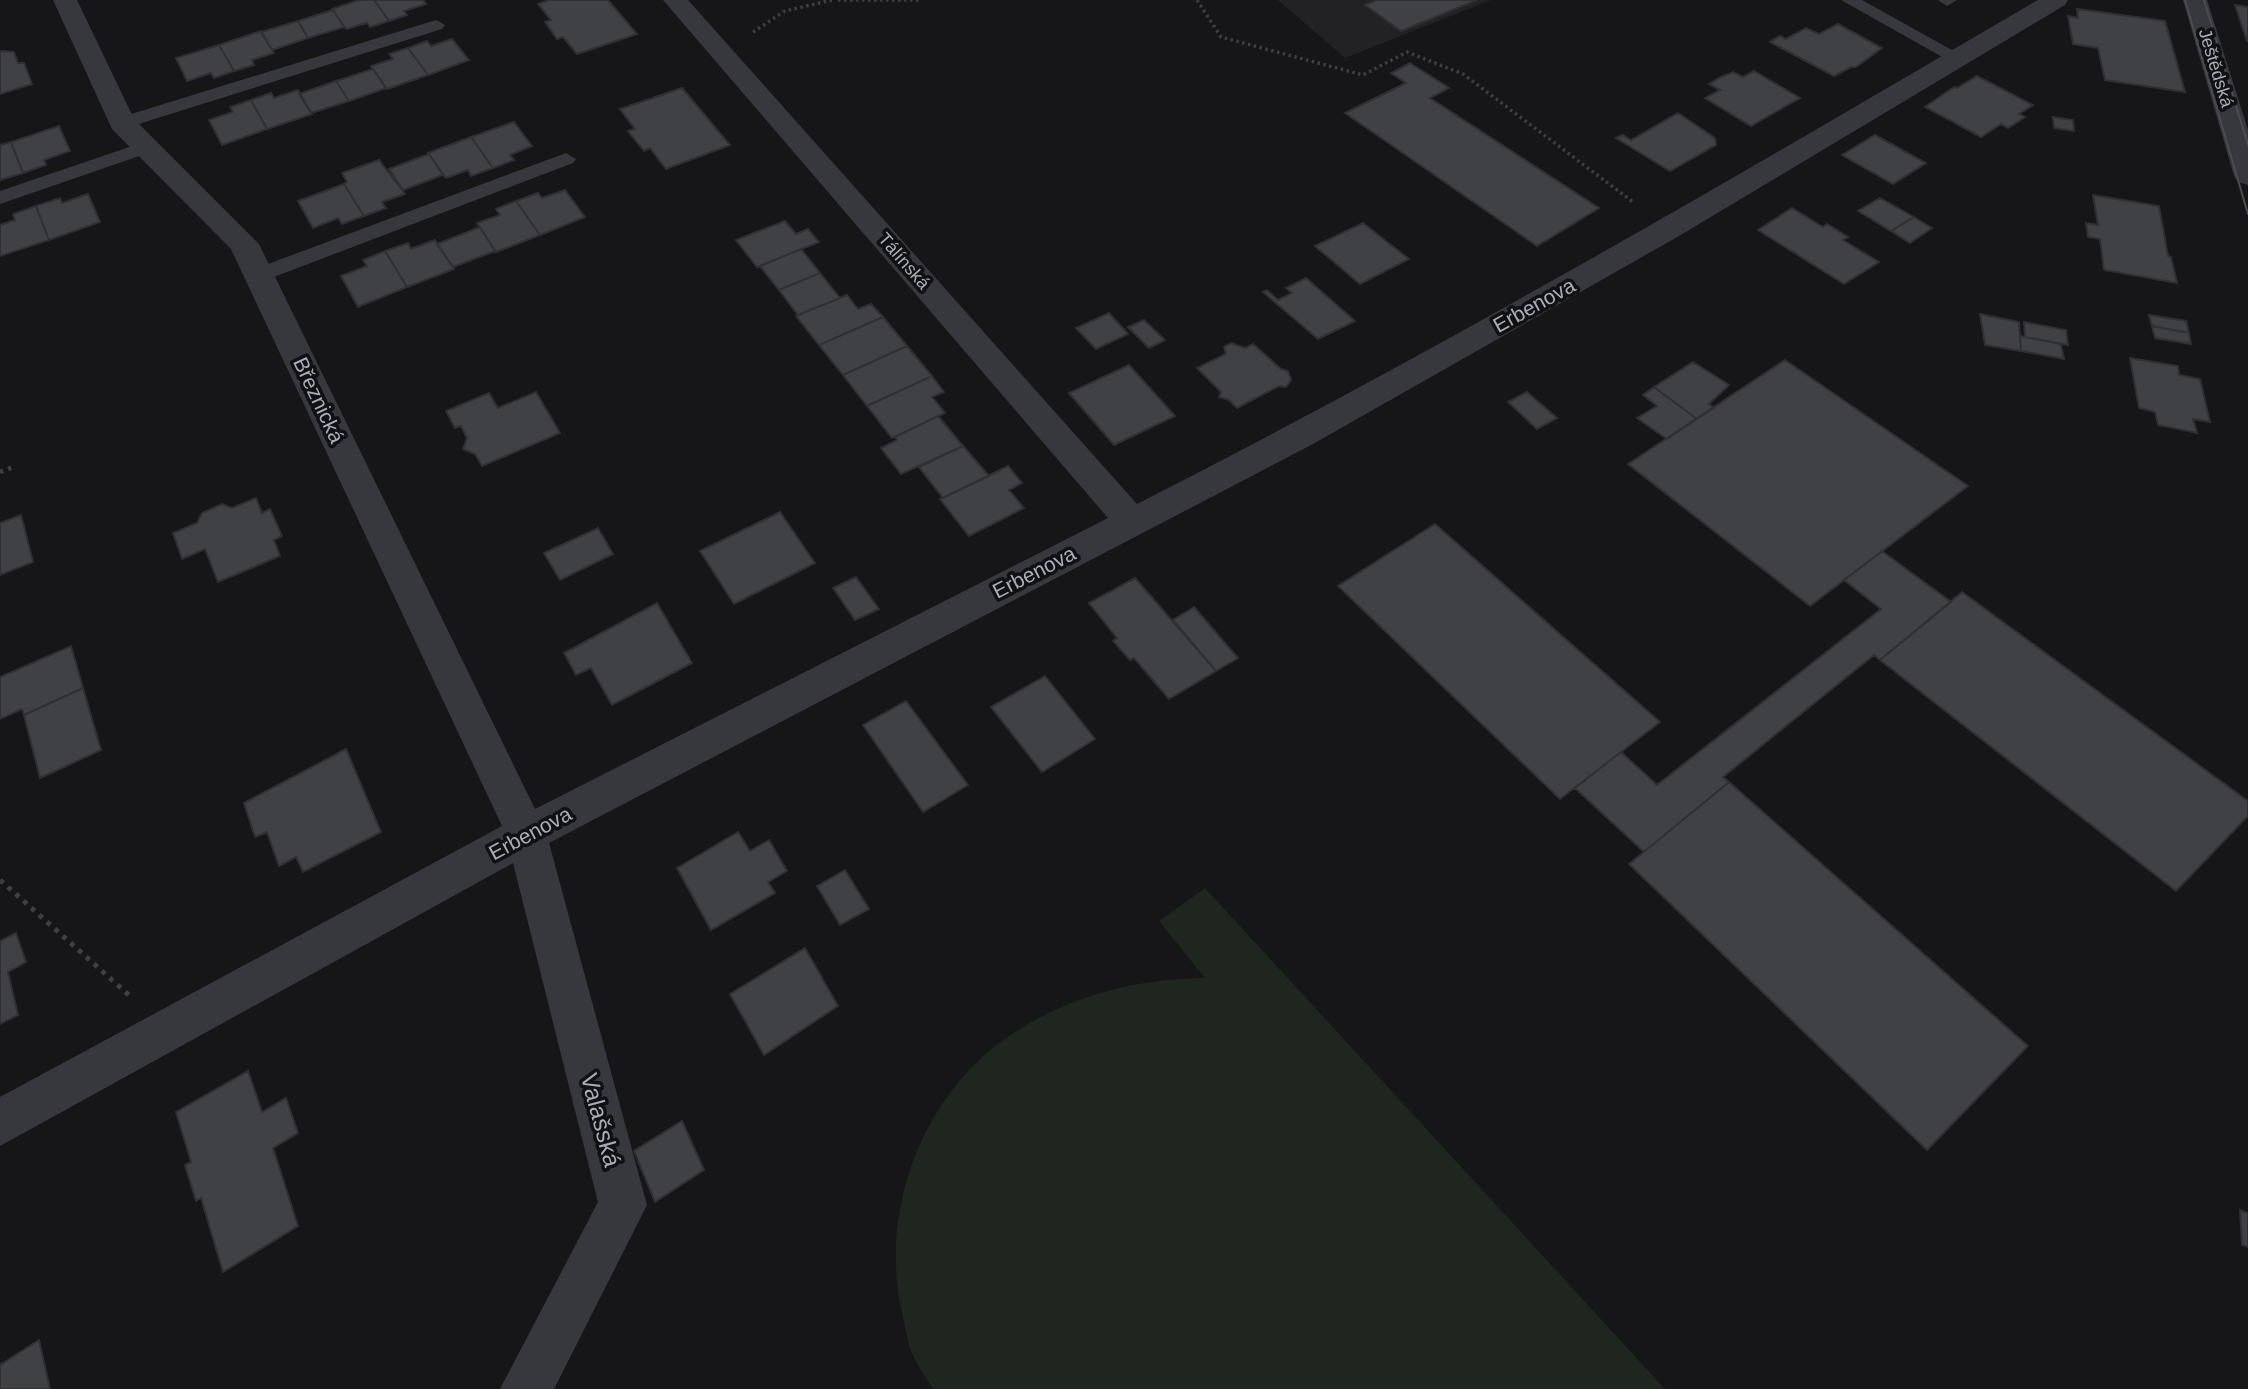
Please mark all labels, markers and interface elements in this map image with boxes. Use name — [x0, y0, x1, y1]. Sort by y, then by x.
street label: Ještědská — [2195, 26, 2238, 111]
street label: Tálínská — [874, 229, 935, 294]
street label: Erbenova — [1489, 273, 1579, 337]
street label: Březnická — [289, 353, 349, 447]
street label: Erbenova — [989, 541, 1080, 603]
street label: Erbenova — [485, 802, 575, 864]
street label: Valašská — [576, 1070, 627, 1170]

